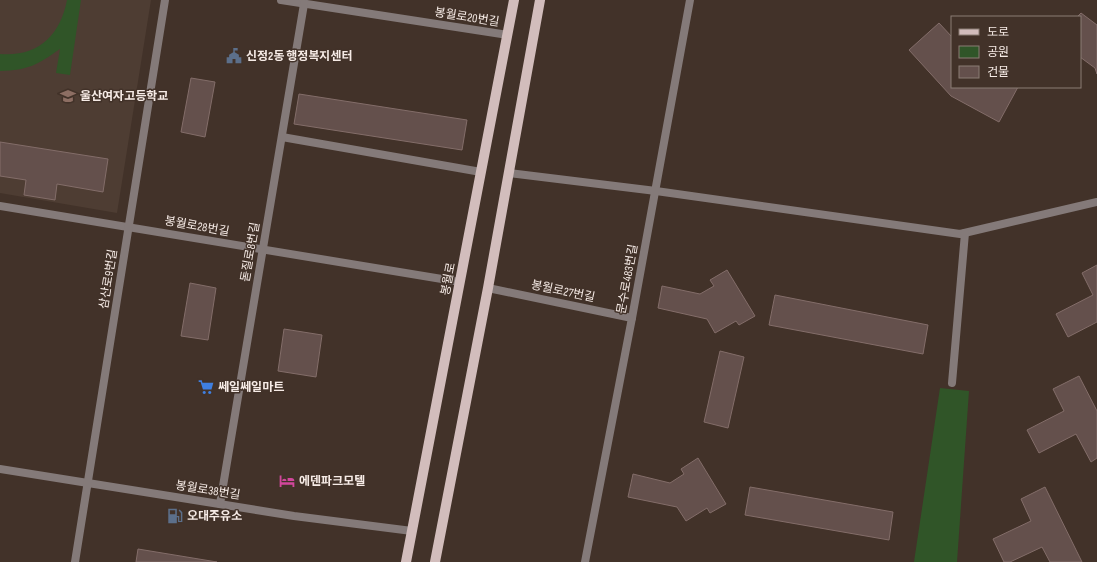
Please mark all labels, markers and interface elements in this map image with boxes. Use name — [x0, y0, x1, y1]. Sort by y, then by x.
street label: 봉월로20번길 — [433, 5, 500, 30]
legend — [951, 16, 1081, 88]
text: 도로 — [987, 25, 1009, 40]
text: 공원 — [987, 45, 1009, 60]
public building icon: 신정2동 행정복지센터 — [225, 47, 243, 65]
place label: 신정2동 행정복지센터 — [246, 49, 353, 64]
text: 건물 — [987, 65, 1009, 80]
school or university icon: 울산여자고등학교 — [59, 87, 77, 105]
place label: 울산여자고등학교 — [80, 89, 168, 104]
street label: 봉월로28번길 — [163, 213, 230, 240]
street label: 돋질로8번길 — [238, 221, 263, 283]
street label: 문수로483번길 — [614, 243, 641, 315]
street label: 삼산로9번길 — [96, 248, 121, 310]
street label: 봉월로 — [438, 261, 459, 297]
street label: 봉월로27번길 — [530, 277, 596, 306]
supermarket icon: 쎄일쎄일마트 — [197, 378, 215, 396]
place label: 쎄일쎄일마트 — [218, 380, 284, 395]
hotel icon: 에덴파크모텔 — [278, 472, 296, 490]
place label: 에덴파크모텔 — [299, 474, 365, 489]
street label: 봉월로38번길 — [174, 478, 241, 503]
fuel station icon: 오대주유소 — [166, 507, 184, 525]
place label: 오대주유소 — [187, 509, 242, 524]

